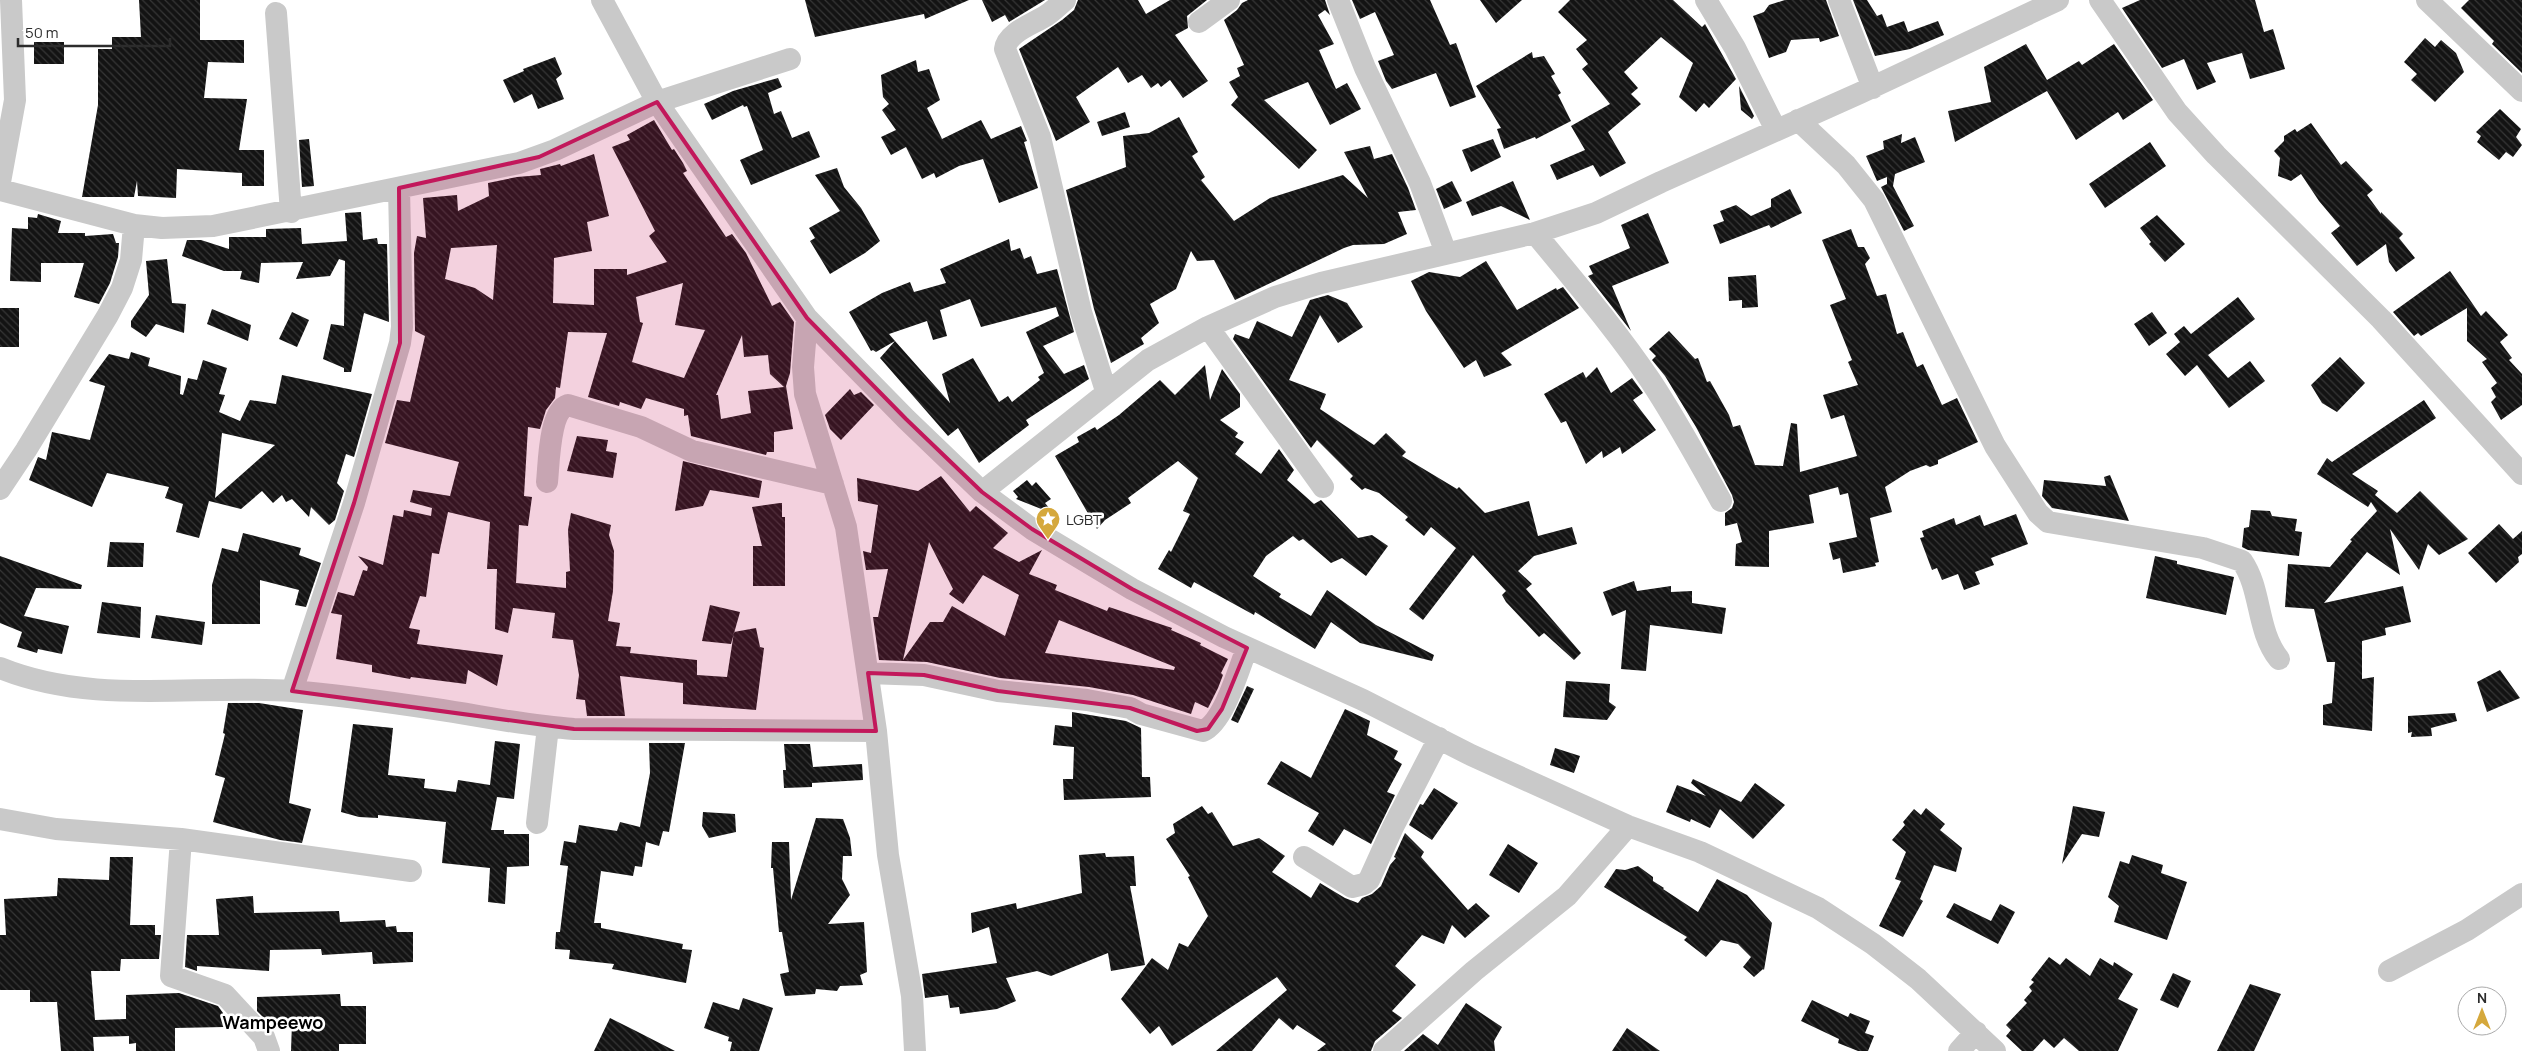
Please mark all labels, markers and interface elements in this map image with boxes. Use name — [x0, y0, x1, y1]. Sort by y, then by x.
scale bar — [18, 15, 170, 47]
text: 50 m — [25, 22, 59, 43]
place icon: LGBT — [1035, 506, 1061, 540]
place label: LGBT — [1066, 509, 1102, 530]
north arrow — [2457, 986, 2507, 1036]
text: N — [2477, 988, 2487, 1007]
district label: Wampeewo — [223, 1010, 323, 1034]

